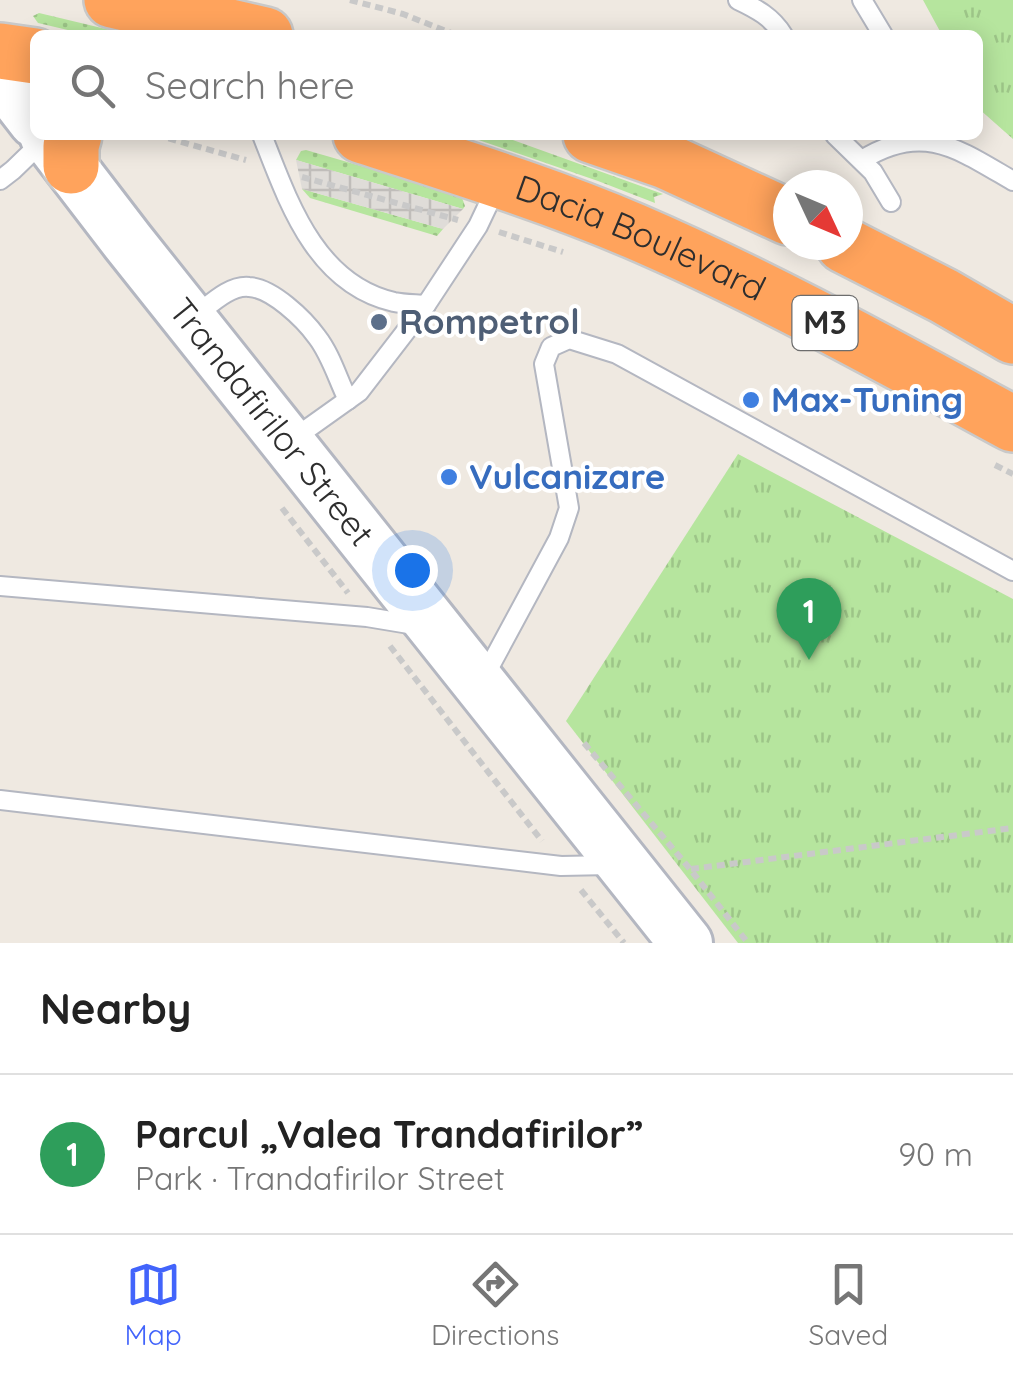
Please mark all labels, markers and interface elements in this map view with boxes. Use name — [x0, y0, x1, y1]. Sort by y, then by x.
search box — [30, 30, 983, 140]
icon: search — [65, 58, 120, 113]
text: Search here — [145, 61, 355, 109]
street label: Dacia Boulevard — [510, 165, 773, 310]
north arrow — [773, 170, 863, 260]
street label: Trandafirilor Street — [160, 289, 384, 554]
road number: M3 — [792, 296, 858, 350]
place label: Rompetrol — [399, 299, 580, 343]
marker: Rompetrol — [368, 311, 390, 333]
place label: Max-Tuning — [771, 377, 963, 421]
marker: Max-Tuning — [740, 389, 762, 411]
place label: Vulcanizare — [469, 454, 665, 498]
marker: Vulcanizare — [438, 466, 460, 488]
your location — [387, 545, 438, 596]
pin: 1 — [776, 578, 842, 660]
text: Nearby — [40, 982, 191, 1035]
text: Parcul „Valea Trandafirilor” — [135, 1110, 643, 1158]
text: 1 — [66, 1134, 79, 1174]
text: 90 m — [898, 1134, 973, 1174]
text: Park · Trandafirilor Street — [135, 1158, 505, 1198]
tab: Map — [125, 1257, 182, 1352]
tab: Directions — [431, 1257, 559, 1352]
tab: Saved — [809, 1257, 888, 1352]

